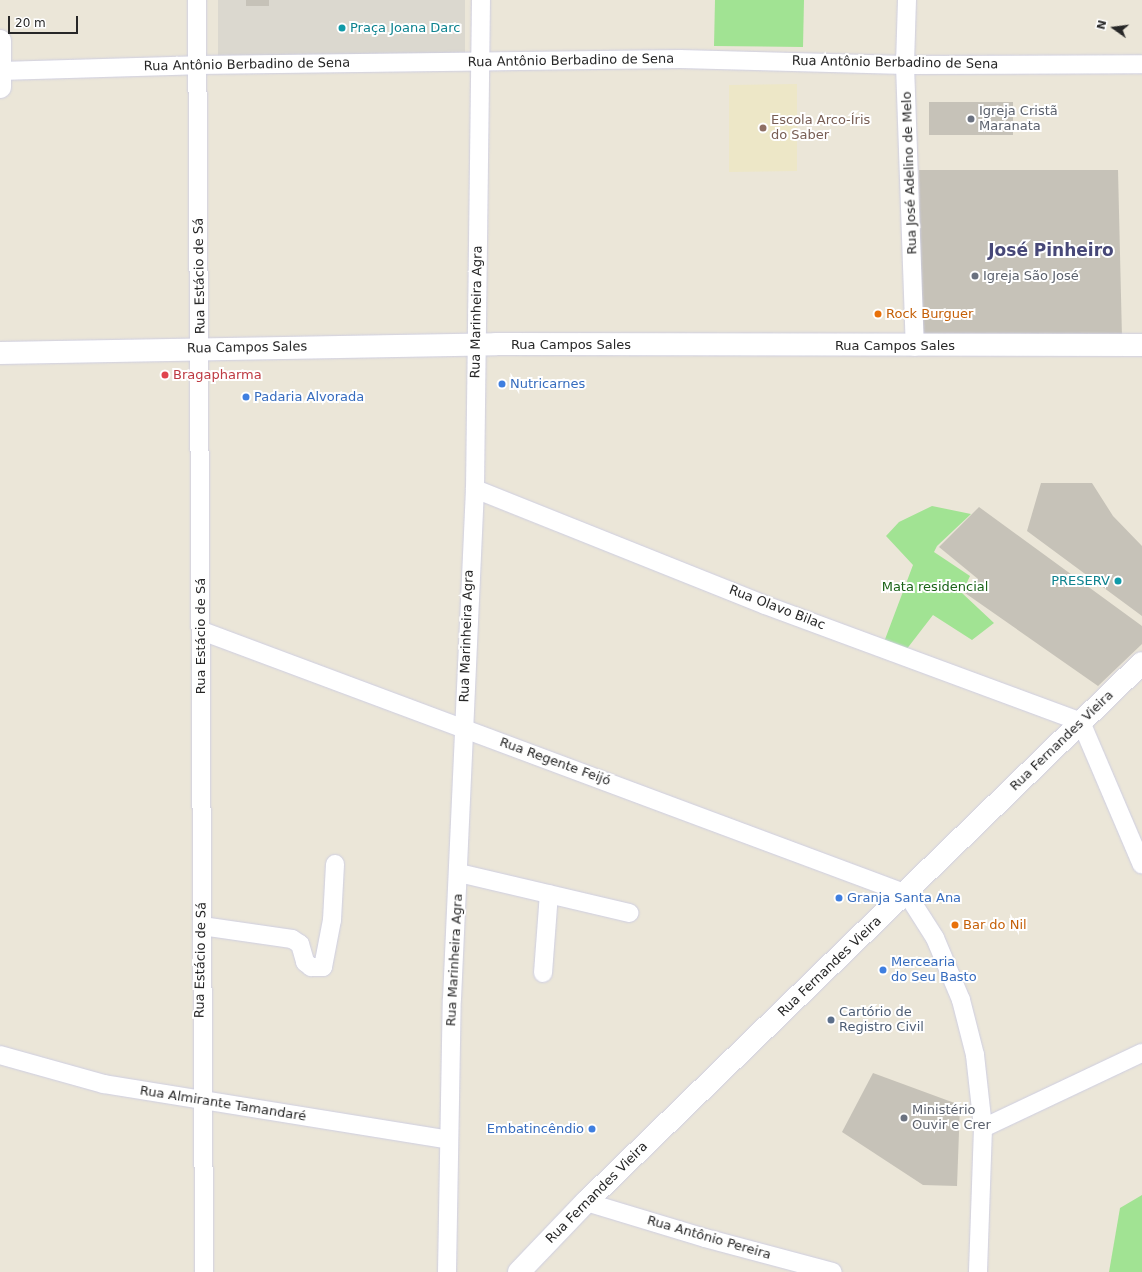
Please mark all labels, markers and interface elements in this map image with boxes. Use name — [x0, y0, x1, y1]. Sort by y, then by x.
scale bar — [10, 8, 80, 34]
north arrow — [1094, 8, 1134, 48]
text: 20 m — [15, 16, 46, 30]
text: N — [1094, 19, 1109, 31]
place label: Praça Joana Darc — [350, 20, 460, 36]
marker: Praça Joana Darc — [337, 23, 347, 33]
street label: Rua Antônio Berbadino de Sena — [468, 51, 674, 71]
street label: Rua Antônio Berbadino de Sena — [792, 53, 998, 73]
street label: Rua Antônio Berbadino de Sena — [144, 55, 350, 75]
street label: Rua José Adelino de Melo — [899, 91, 921, 255]
place label: Igreja Cristã Maranata — [979, 104, 1058, 135]
place label: Escola Arco-Íris do Saber — [771, 113, 870, 144]
marker: Igreja Cristã Maranata — [966, 114, 976, 124]
marker: Escola Arco-Íris do Saber — [758, 123, 768, 133]
street label: Rua Estácio de Sá — [191, 218, 209, 334]
district label: José Pinheiro — [988, 241, 1114, 261]
street label: Rua Marinheira Agra — [468, 245, 486, 379]
place label: Igreja São José — [983, 268, 1079, 284]
marker: Igreja São José — [970, 271, 980, 281]
place label: Rock Burguer — [886, 306, 973, 322]
marker: Rock Burguer — [873, 309, 883, 319]
street label: Rua Campos Sales — [511, 337, 631, 353]
street label: Rua Campos Sales — [835, 338, 955, 354]
street label: Rua Campos Sales — [187, 339, 307, 357]
place label: Bragapharma — [173, 367, 262, 383]
marker: Bragapharma — [160, 370, 170, 380]
place label: Nutricarnes — [510, 376, 585, 392]
marker: Nutricarnes — [497, 379, 507, 389]
place label: Padaria Alvorada — [254, 389, 364, 405]
marker: Padaria Alvorada — [241, 392, 251, 402]
street label: Rua Marinheira Agra — [457, 569, 477, 703]
place label: PRESERV — [1051, 573, 1110, 589]
marker: PRESERV — [1113, 576, 1123, 586]
street label: Rua Estácio de Sá — [193, 578, 209, 694]
park label: Mata residencial — [882, 579, 988, 595]
street label: Rua Olavo Bilac — [727, 583, 827, 633]
street label: Rua Fernandes Vieira — [1007, 688, 1117, 794]
street label: Rua Regente Feijó — [497, 735, 613, 789]
place label: Granja Santa Ana — [847, 890, 961, 906]
street label: Rua Marinheira Agra — [444, 893, 466, 1027]
marker: Granja Santa Ana — [834, 893, 844, 903]
street label: Rua Estácio de Sá — [192, 902, 210, 1018]
street label: Rua Fernandes Vieira — [775, 914, 885, 1020]
place label: Bar do Nil — [963, 917, 1027, 933]
marker: Bar do Nil — [950, 920, 960, 930]
place label: Mercearia do Seu Basto — [891, 955, 977, 986]
marker: Mercearia do Seu Basto — [878, 965, 888, 975]
place label: Cartório de Registro Civil — [839, 1005, 924, 1036]
marker: Cartório de Registro Civil — [826, 1015, 836, 1025]
street label: Rua Almirante Tamandaré — [139, 1083, 307, 1125]
place label: Ministério Ouvir e Crer — [912, 1103, 991, 1134]
marker: Ministério Ouvir e Crer — [899, 1113, 909, 1123]
place label: Embatincêndio — [487, 1121, 584, 1137]
marker: Embatincêndio — [587, 1124, 597, 1134]
street label: Rua Fernandes Vieira — [543, 1139, 651, 1247]
street label: Rua Antônio Pereira — [645, 1213, 773, 1263]

